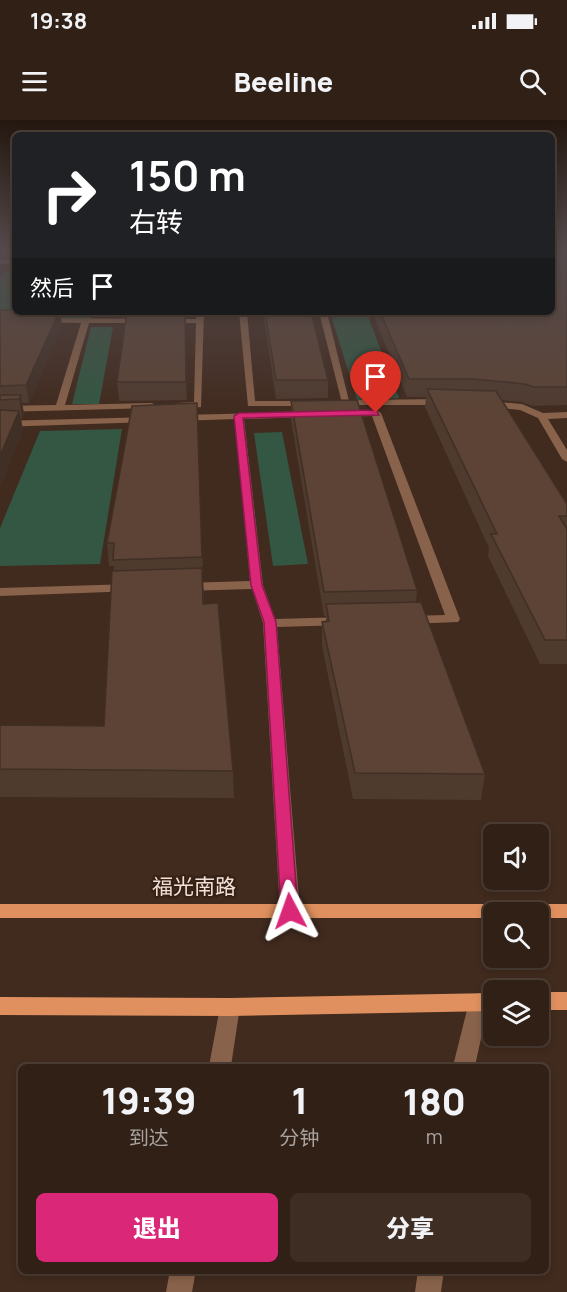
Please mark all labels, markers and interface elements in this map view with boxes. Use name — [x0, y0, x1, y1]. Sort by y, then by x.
text: 19:38 — [30, 6, 87, 36]
text: Beeline — [234, 63, 333, 100]
icon: menu — [18, 65, 51, 98]
icon: search — [516, 65, 549, 98]
text: 150 m — [129, 146, 246, 204]
icon: right — [30, 156, 108, 234]
text: 右转 — [129, 203, 183, 240]
icon: arrive — [86, 270, 119, 303]
text: 然后 — [30, 273, 74, 303]
pin — [350, 351, 401, 413]
icon: arrive — [359, 360, 392, 393]
map controls — [483, 824, 549, 1046]
button: sound — [483, 824, 549, 890]
street label: 福光南路 — [152, 872, 236, 900]
position arrow — [258, 879, 322, 943]
button: search — [483, 902, 549, 968]
button: layers — [483, 980, 549, 1046]
text: 19:39 — [101, 1076, 196, 1125]
text: 1 — [291, 1076, 308, 1125]
text: 180 — [403, 1077, 466, 1126]
text: m — [426, 1123, 443, 1150]
text: 到达 — [129, 1124, 169, 1151]
text: 分钟 — [280, 1124, 320, 1151]
button: 退出 — [36, 1193, 278, 1262]
button: 分享 — [290, 1193, 531, 1262]

